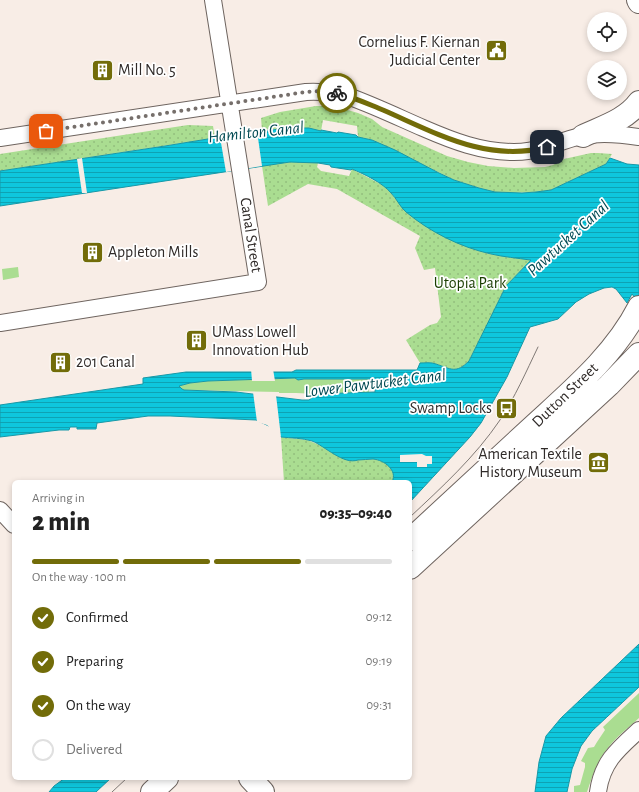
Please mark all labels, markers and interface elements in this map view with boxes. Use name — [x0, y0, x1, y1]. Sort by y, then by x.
map controls — [587, 12, 627, 100]
button: locate — [587, 12, 627, 52]
place label: Cornelius F. Kiernan Judicial Center — [358, 34, 481, 68]
public building icon: Cornelius F. Kiernan Judicial Center — [483, 38, 509, 64]
building icon: Mill No. 5 — [90, 57, 116, 83]
button: layers — [587, 60, 627, 100]
place label: Mill No. 5 — [118, 62, 176, 78]
courier — [317, 73, 357, 113]
icon: bike — [326, 82, 348, 104]
pin — [29, 114, 63, 148]
water label: Hamilton Canal — [207, 119, 305, 145]
icon: bag — [35, 120, 57, 142]
pin — [530, 130, 564, 164]
icon: home — [536, 136, 558, 158]
street label: Canal Street — [237, 196, 265, 274]
water label: Pawtucket Canal — [524, 197, 612, 279]
building icon: Appleton Mills — [79, 239, 105, 265]
place label: Appleton Mills — [108, 244, 198, 260]
park label: Utopia Park — [434, 275, 507, 291]
place label: UMass Lowell Innovation Hub — [212, 324, 309, 358]
building icon: UMass Lowell Innovation Hub — [184, 328, 210, 354]
building icon: 201 Canal — [47, 349, 73, 375]
place label: 201 Canal — [76, 354, 135, 370]
street label: Dutton Street — [529, 360, 601, 430]
water label: Lower Pawtucket Canal — [303, 366, 447, 400]
bus stop icon: Swamp Locks — [494, 395, 520, 421]
place label: Swamp Locks — [410, 400, 492, 416]
place label: American Textile History Museum — [478, 446, 582, 481]
museum icon: American Textile History Museum — [585, 450, 611, 476]
text: Arriving in — [32, 492, 85, 505]
text: 09:35–09:40 — [320, 506, 392, 521]
text: 2 min — [32, 509, 90, 535]
text: On the way · 100 m — [32, 571, 126, 584]
icon: check — [32, 607, 54, 629]
text: Confirmed — [66, 610, 128, 625]
text: 09:12 — [366, 611, 392, 624]
icon: check — [32, 651, 54, 673]
text: Preparing — [66, 654, 123, 669]
text: 09:19 — [365, 655, 392, 668]
icon: check — [32, 695, 54, 717]
text: On the way — [66, 698, 131, 713]
text: 09:31 — [366, 699, 392, 712]
text: Delivered — [66, 742, 123, 757]

